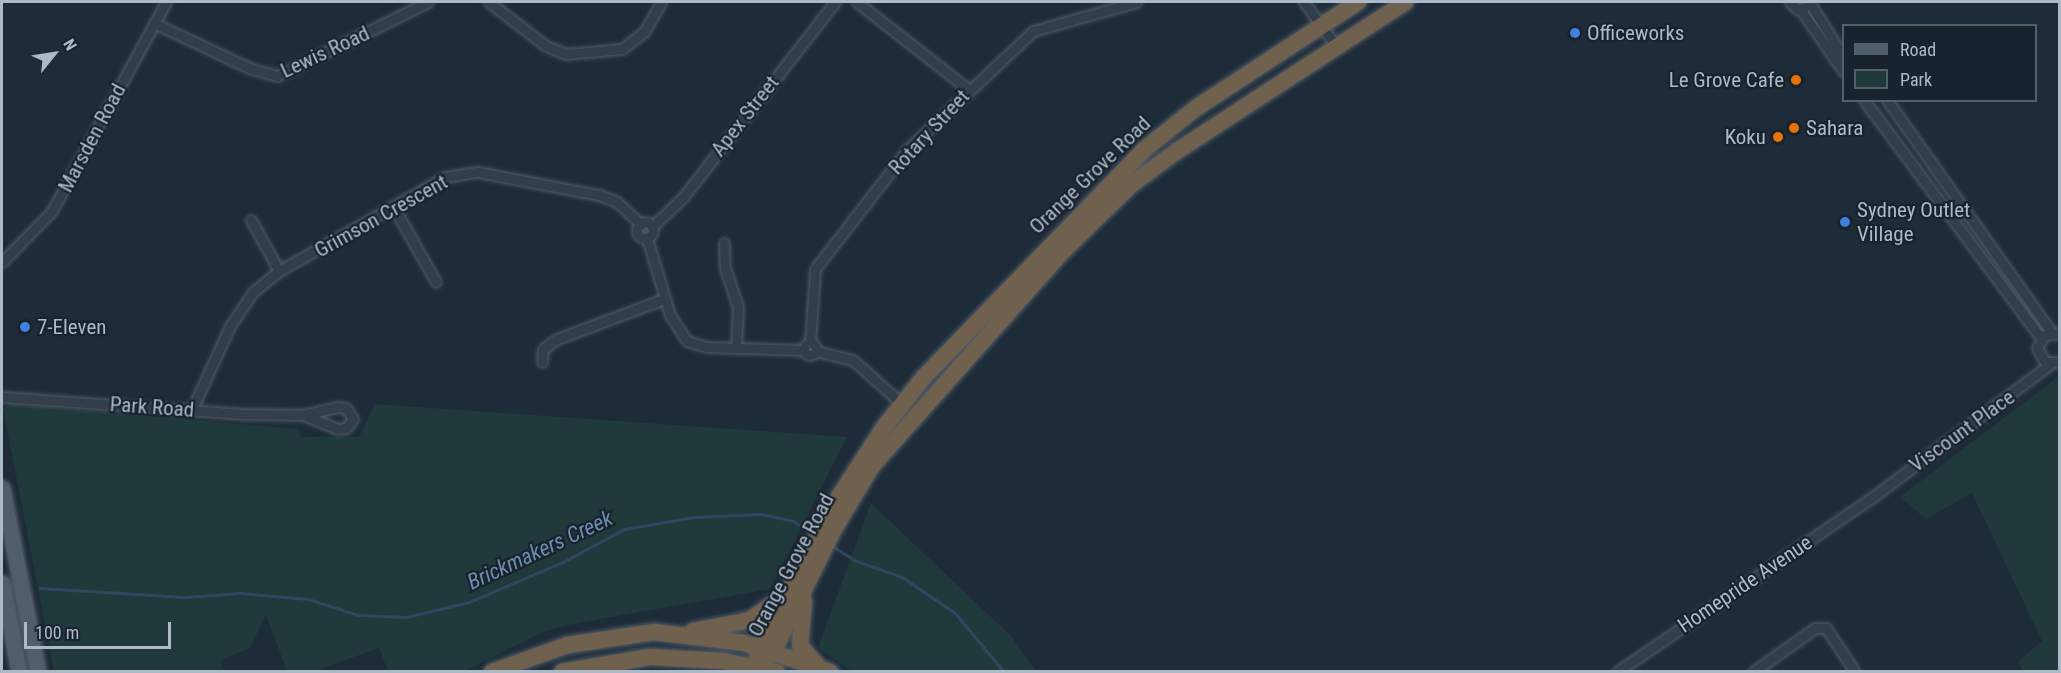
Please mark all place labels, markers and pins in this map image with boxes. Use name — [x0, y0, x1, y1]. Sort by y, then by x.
place label: Officeworks — [1587, 20, 1684, 46]
marker: Officeworks — [1568, 26, 1582, 40]
place label: Le Grove Cafe — [1669, 67, 1784, 93]
marker: Le Grove Cafe — [1789, 73, 1803, 87]
place label: Sahara — [1806, 115, 1863, 141]
marker: Sahara — [1787, 121, 1801, 135]
place label: Koku — [1725, 124, 1766, 150]
marker: Koku — [1771, 130, 1785, 144]
place label: Sydney Outlet Village — [1857, 197, 1970, 247]
marker: Sydney Outlet Village — [1838, 215, 1852, 229]
place label: 7-Eleven — [37, 314, 106, 340]
marker: 7-Eleven — [18, 320, 32, 334]

